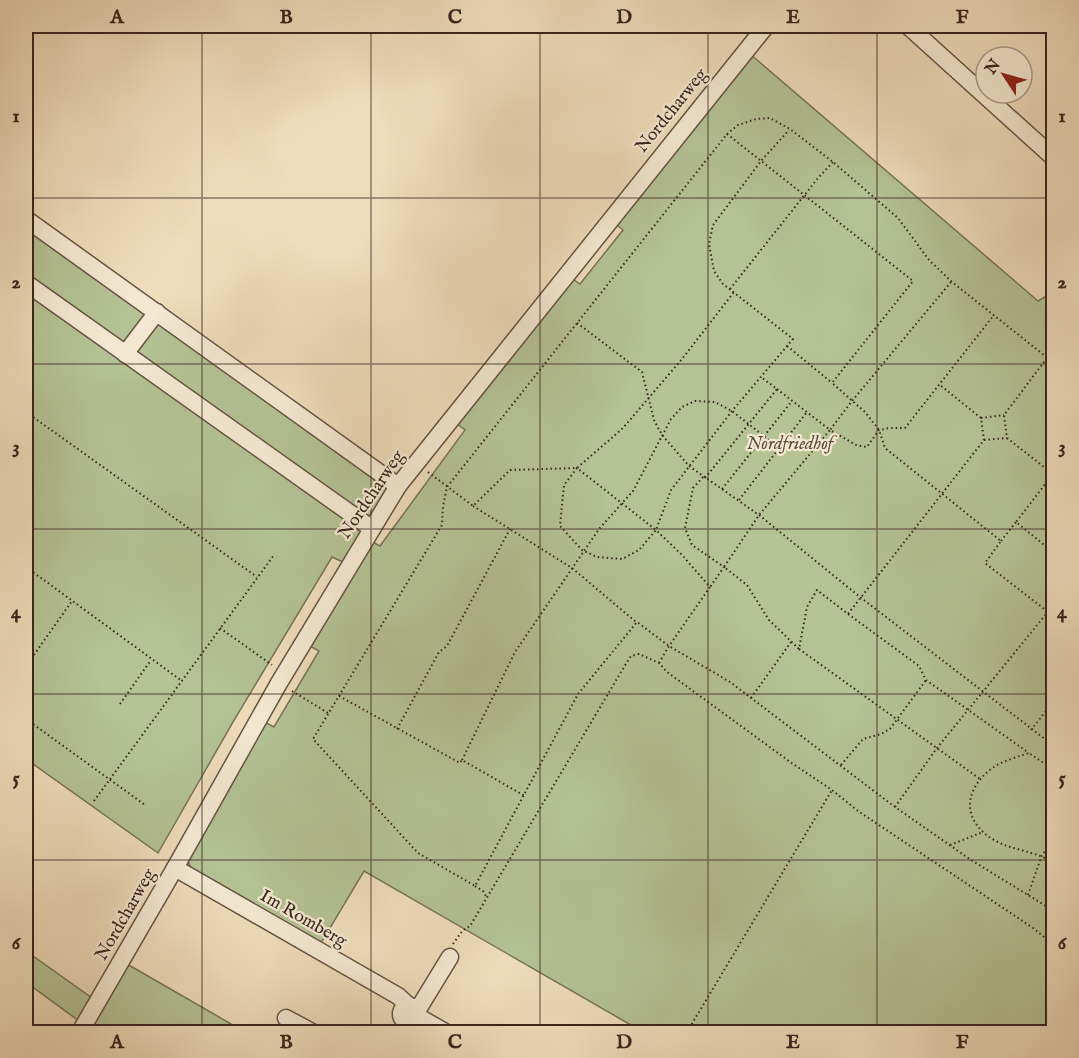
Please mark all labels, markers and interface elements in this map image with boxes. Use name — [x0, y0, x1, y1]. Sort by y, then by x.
text: A — [109, 5, 125, 30]
text: B — [279, 5, 293, 30]
text: C — [448, 5, 462, 30]
text: D — [616, 5, 632, 30]
text: E — [786, 5, 800, 30]
text: F — [956, 5, 969, 30]
north arrow — [974, 45, 1034, 105]
text: N — [981, 56, 1006, 80]
street label: Nordcharweg — [631, 64, 713, 158]
text: 1 — [12, 104, 20, 129]
text: 1 — [1058, 104, 1066, 129]
text: 2 — [11, 270, 21, 295]
text: 2 — [1057, 270, 1067, 295]
park label: Nordfriedhof — [747, 433, 838, 456]
text: 3 — [12, 435, 20, 460]
text: 3 — [1058, 435, 1066, 460]
street label: Nordcharweg — [334, 446, 410, 544]
text: 4 — [11, 600, 22, 625]
text: 4 — [1057, 600, 1068, 625]
text: 5 — [12, 766, 20, 791]
text: 5 — [1058, 766, 1066, 791]
street label: Nordcharweg — [90, 865, 162, 965]
street label: Im Romberg — [255, 885, 351, 953]
text: 6 — [12, 931, 22, 956]
text: 6 — [1058, 931, 1068, 956]
text: A — [109, 1030, 125, 1055]
text: B — [279, 1030, 293, 1055]
text: C — [448, 1030, 462, 1055]
text: D — [616, 1030, 632, 1055]
text: E — [786, 1030, 800, 1055]
text: F — [956, 1030, 969, 1055]

